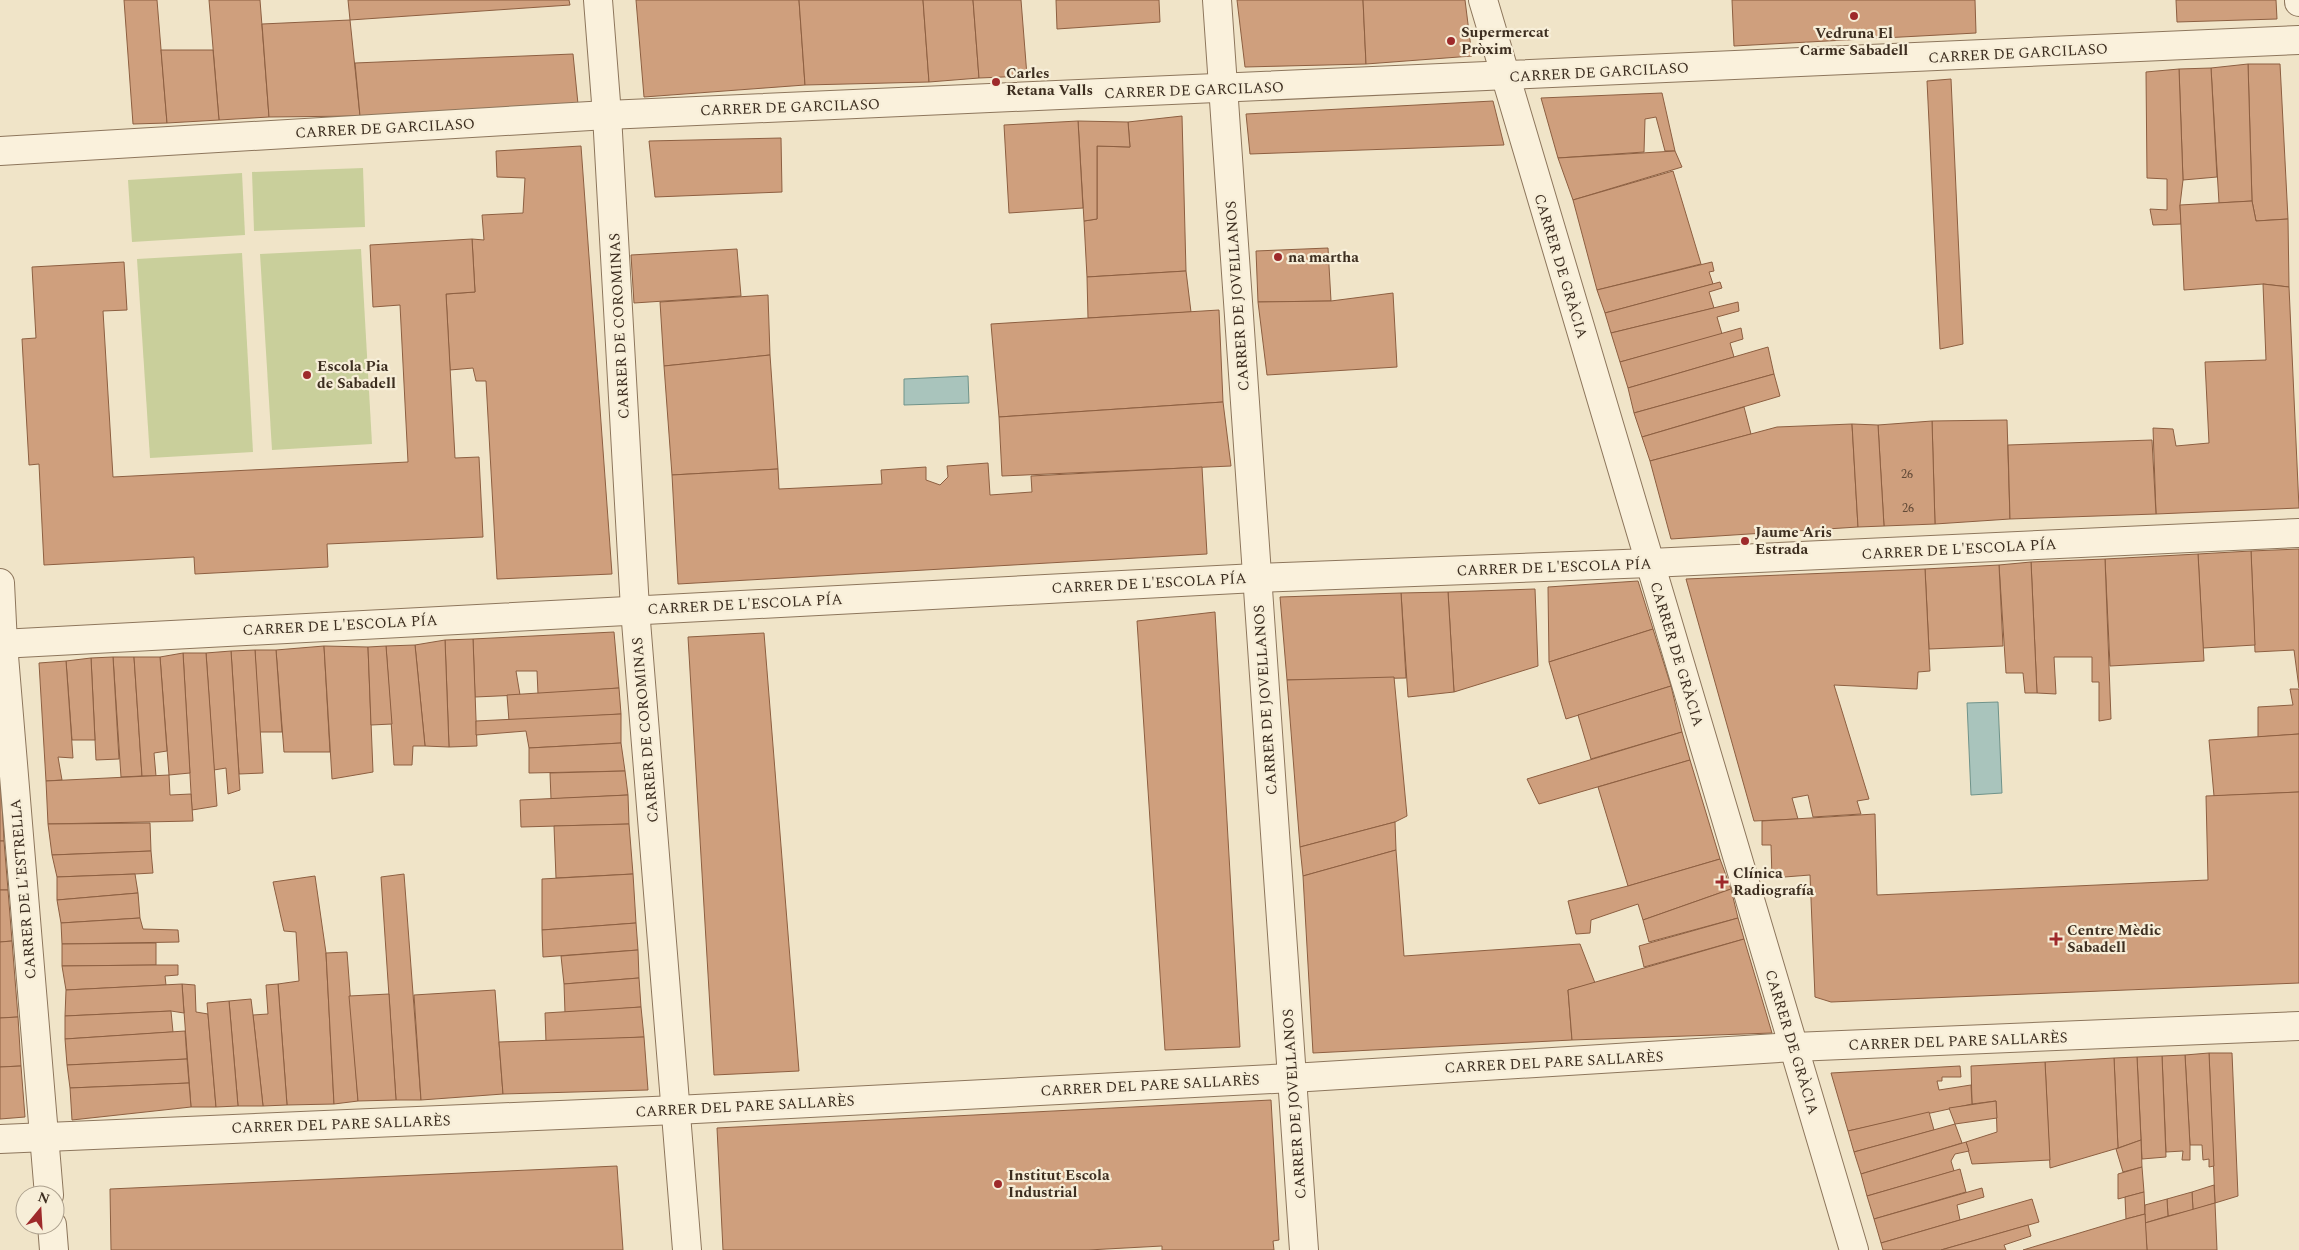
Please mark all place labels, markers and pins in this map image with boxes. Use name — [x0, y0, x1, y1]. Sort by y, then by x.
marker: Vedruna El Carme Sabadell — [1848, 10, 1860, 22]
place label: Supermercat Pròxim — [1461, 21, 1550, 61]
place label: Vedruna El Carme Sabadell — [1800, 22, 1908, 62]
marker: Supermercat Pròxim — [1445, 35, 1457, 47]
place label: Carles Retana Valls — [1006, 62, 1093, 102]
marker: Carles Retana Valls — [990, 76, 1002, 88]
place label: na martha — [1288, 246, 1359, 269]
marker: na martha — [1272, 251, 1284, 263]
place label: Escola Pia de Sabadell — [317, 355, 396, 395]
marker: Escola Pia de Sabadell — [301, 369, 313, 381]
place label: Jaume Aris Estrada — [1755, 521, 1832, 561]
marker: Jaume Aris Estrada — [1739, 535, 1751, 547]
place label: Clínica Radiografía — [1733, 862, 1814, 902]
marker: Clínica Radiografía — [1715, 875, 1729, 889]
place label: Centre Mèdic Sabadell — [2067, 919, 2161, 959]
marker: Centre Mèdic Sabadell — [2049, 932, 2063, 946]
place label: Institut Escola Industrial — [1008, 1164, 1110, 1204]
marker: Institut Escola Industrial — [992, 1178, 1004, 1190]

